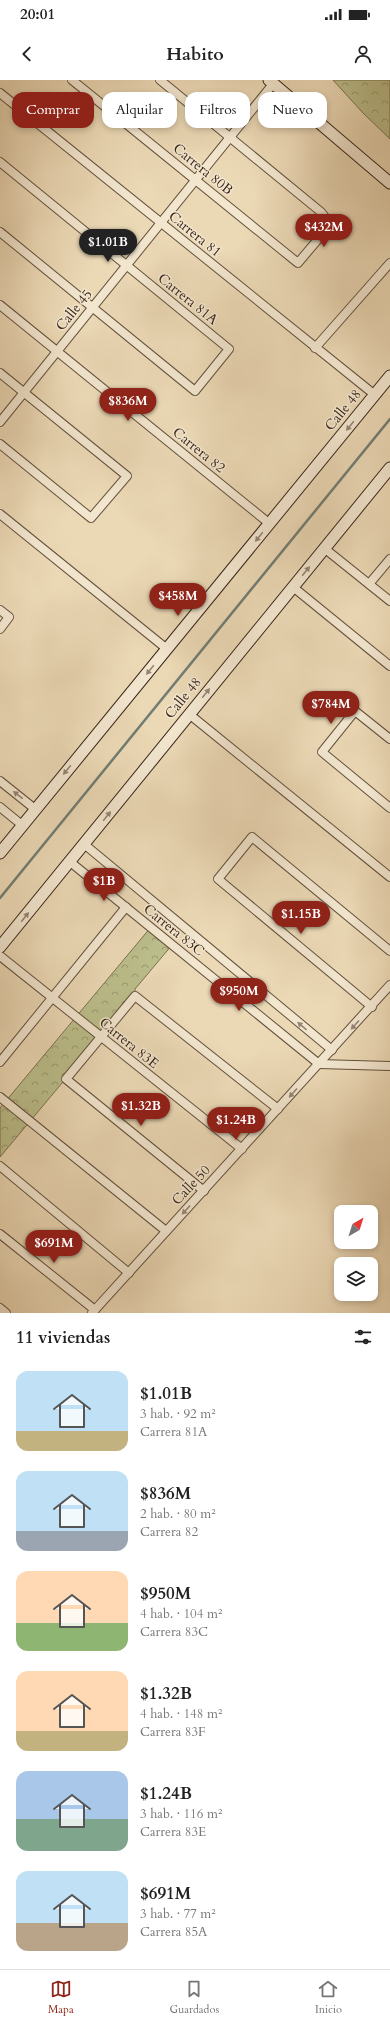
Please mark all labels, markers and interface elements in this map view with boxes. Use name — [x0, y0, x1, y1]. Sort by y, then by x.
text: 20:01 — [20, 4, 55, 24]
text: Habito — [166, 42, 224, 67]
icon: back — [16, 43, 38, 65]
icon: person — [352, 43, 374, 65]
chip: Comprar — [12, 92, 94, 128]
chip: Alquilar — [102, 92, 177, 128]
chip: Filtros — [185, 92, 250, 128]
chip: Nuevo — [258, 92, 327, 128]
street label: Carrera 80B — [169, 139, 237, 199]
street label: Carrera 81 — [165, 207, 225, 261]
pin: $432M — [296, 214, 352, 248]
text: $432M — [304, 218, 344, 236]
pin: $1.01B — [75, 229, 141, 263]
text: $1.01B — [88, 233, 128, 251]
street label: Carrera 81A — [154, 269, 222, 329]
street label: Calle 45 — [51, 285, 97, 335]
street label: Calle 48 — [320, 385, 366, 435]
pin: $836M — [100, 388, 156, 422]
text: $836M — [108, 392, 148, 410]
one-way arrow — [346, 420, 354, 431]
street label: Carrera 82 — [169, 423, 229, 477]
one-way arrow — [254, 531, 263, 542]
one-way arrow — [301, 565, 310, 576]
pin: $458M — [150, 583, 206, 617]
text: $458M — [158, 587, 198, 605]
one-way arrow — [145, 665, 154, 675]
street label: Calle 48 — [160, 673, 206, 723]
one-way arrow — [202, 688, 211, 699]
pin: $784M — [303, 691, 359, 725]
text: $784M — [311, 695, 351, 713]
one-way arrow — [63, 765, 72, 776]
one-way arrow — [12, 791, 23, 800]
one-way arrow — [102, 810, 111, 821]
pin: $1B — [85, 868, 123, 902]
text: $1B — [93, 872, 115, 890]
street label: Carrera 83C — [140, 900, 209, 961]
pin: $1.15B — [268, 901, 334, 935]
text: $1.15B — [281, 905, 321, 923]
one-way arrow — [20, 911, 29, 922]
pin: $950M — [211, 978, 267, 1012]
text: $950M — [219, 982, 259, 1000]
street label: Carrera 83E — [95, 1013, 163, 1073]
one-way arrow — [350, 1020, 360, 1030]
one-way arrow — [297, 1021, 308, 1030]
one-way arrow — [288, 1088, 297, 1098]
pin: $1.32B — [108, 1093, 174, 1127]
text: $1.32B — [121, 1097, 161, 1115]
pin: $1.24B — [203, 1107, 269, 1141]
text: $1.24B — [216, 1111, 256, 1129]
street label: Calle 50 — [168, 1161, 214, 1209]
one-way arrow — [181, 1205, 191, 1215]
north arrow — [334, 1205, 378, 1249]
map controls — [334, 1205, 378, 1301]
pin: $691M — [26, 1230, 82, 1264]
text: $691M — [34, 1234, 74, 1252]
button: layers — [334, 1257, 378, 1301]
text: 11 viviendas — [16, 1326, 110, 1349]
icon: filters — [352, 1326, 374, 1348]
text: $1.01B — [140, 1382, 192, 1405]
icon: home — [48, 1387, 96, 1435]
text: 3 hab. · 92 m² — [140, 1405, 216, 1423]
text: Carrera 81A — [140, 1423, 207, 1441]
text: $836M — [140, 1482, 191, 1505]
icon: home — [48, 1487, 96, 1535]
text: 2 hab. · 80 m² — [140, 1505, 216, 1523]
text: Carrera 82 — [140, 1523, 198, 1541]
text: $950M — [140, 1582, 191, 1605]
icon: home — [48, 1587, 96, 1635]
text: 4 hab. · 104 m² — [140, 1605, 222, 1623]
text: Carrera 83C — [140, 1623, 208, 1641]
text: $1.32B — [140, 1682, 192, 1705]
icon: home — [48, 1687, 96, 1735]
text: 4 hab. · 148 m² — [140, 1705, 222, 1723]
text: Carrera 83F — [140, 1723, 206, 1741]
text: $1.24B — [140, 1782, 192, 1805]
icon: home — [48, 1787, 96, 1835]
text: 3 hab. · 116 m² — [140, 1805, 222, 1823]
text: Carrera 83E — [140, 1823, 206, 1841]
text: $691M — [140, 1882, 191, 1905]
icon: home — [48, 1887, 96, 1935]
text: 3 hab. · 77 m² — [140, 1905, 216, 1923]
text: Carrera 85A — [140, 1923, 207, 1941]
tab: Mapa — [48, 1978, 74, 2017]
tab: Guardados — [169, 1978, 219, 2017]
tab: Inicio — [315, 1978, 342, 2017]

